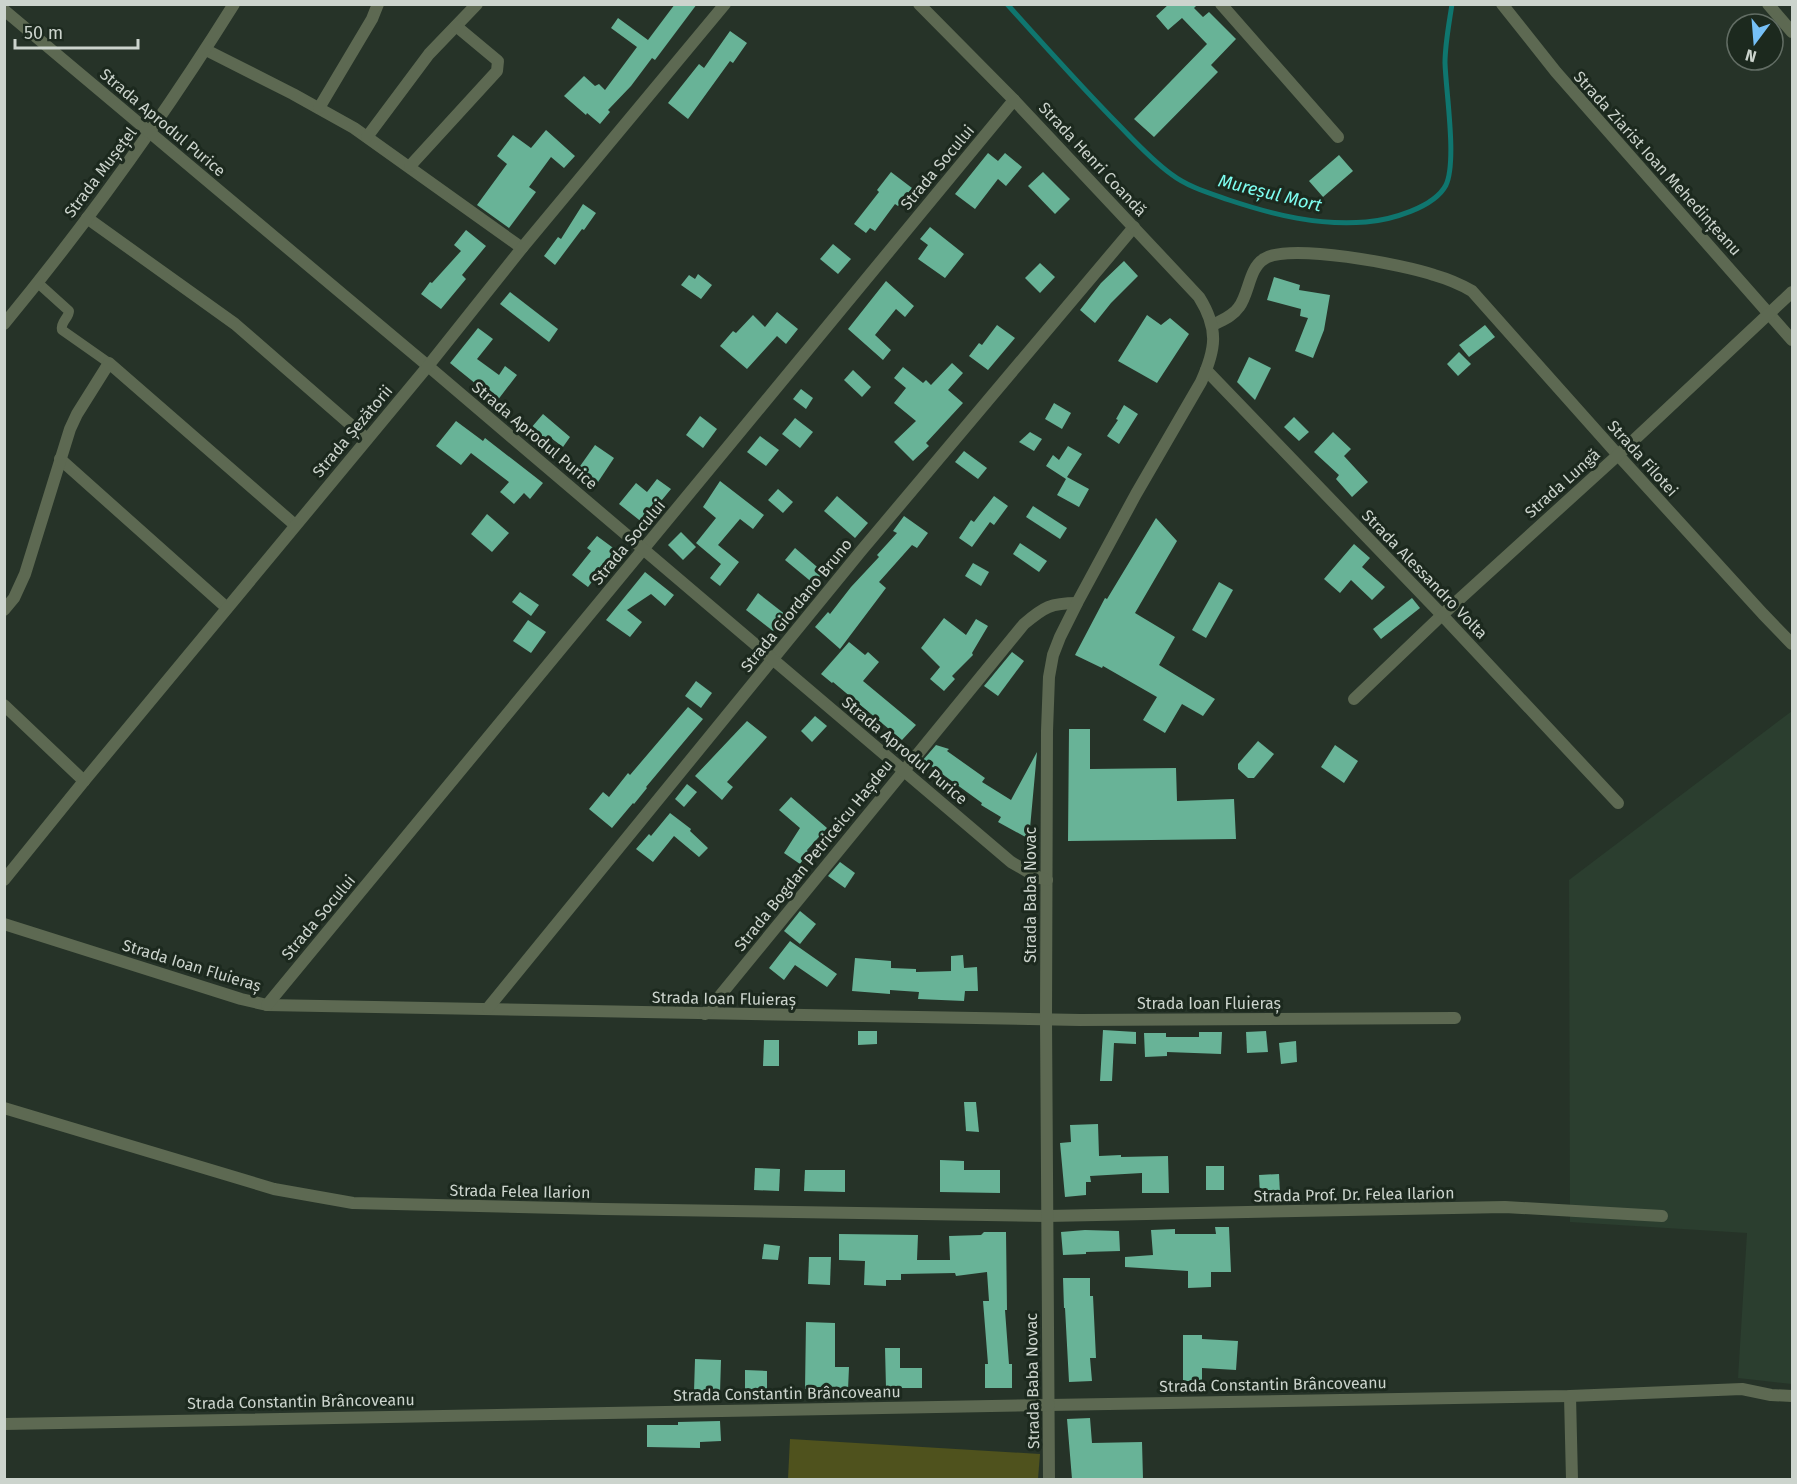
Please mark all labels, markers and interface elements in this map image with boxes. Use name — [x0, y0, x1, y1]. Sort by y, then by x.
scale bar — [15, 12, 138, 50]
north arrow — [1725, 12, 1785, 72]
text: 50 m — [24, 22, 63, 44]
text: N — [1743, 45, 1759, 67]
street label: Strada Aprodul Purice — [96, 64, 229, 180]
street label: Strada Ziarist Ioan Mehedințeanu — [1569, 67, 1745, 260]
street label: Strada Henri Coandă — [1035, 98, 1151, 220]
street label: Strada Socului — [896, 121, 978, 214]
street label: Strada Mușețel — [60, 123, 142, 222]
water label: Mureșul Mort — [1216, 170, 1325, 218]
street label: Strada Aprodul Purice — [468, 377, 601, 493]
street label: Strada Șezătorii — [308, 381, 397, 482]
street label: Strada Filotei — [1603, 416, 1682, 500]
street label: Strada Lungă — [1521, 445, 1604, 522]
street label: Strada Socului — [587, 496, 669, 589]
street label: Strada Alessandro Volta — [1358, 506, 1491, 643]
street label: Strada Giordano Bruno — [737, 535, 856, 676]
street label: Strada Aprodul Purice — [838, 692, 971, 808]
street label: Strada Bogdan Petriceicu Hașdeu — [730, 756, 897, 955]
street label: Strada Baba Novac — [1021, 827, 1040, 963]
street label: Strada Socului — [277, 871, 359, 964]
street label: Strada Ioan Fluieraș — [120, 935, 264, 997]
street label: Strada Ioan Fluieraș — [652, 988, 796, 1010]
street label: Strada Ioan Fluieraș — [1137, 994, 1281, 1014]
street label: Strada Felea Ilarion — [449, 1181, 591, 1202]
street label: Strada Prof. Dr. Felea Ilarion — [1253, 1183, 1455, 1206]
street label: Strada Baba Novac — [1022, 1312, 1043, 1449]
street label: Strada Constantin Brâncoveanu — [1159, 1373, 1387, 1396]
street label: Strada Constantin Brâncoveanu — [673, 1382, 901, 1405]
street label: Strada Constantin Brâncoveanu — [187, 1390, 415, 1413]

